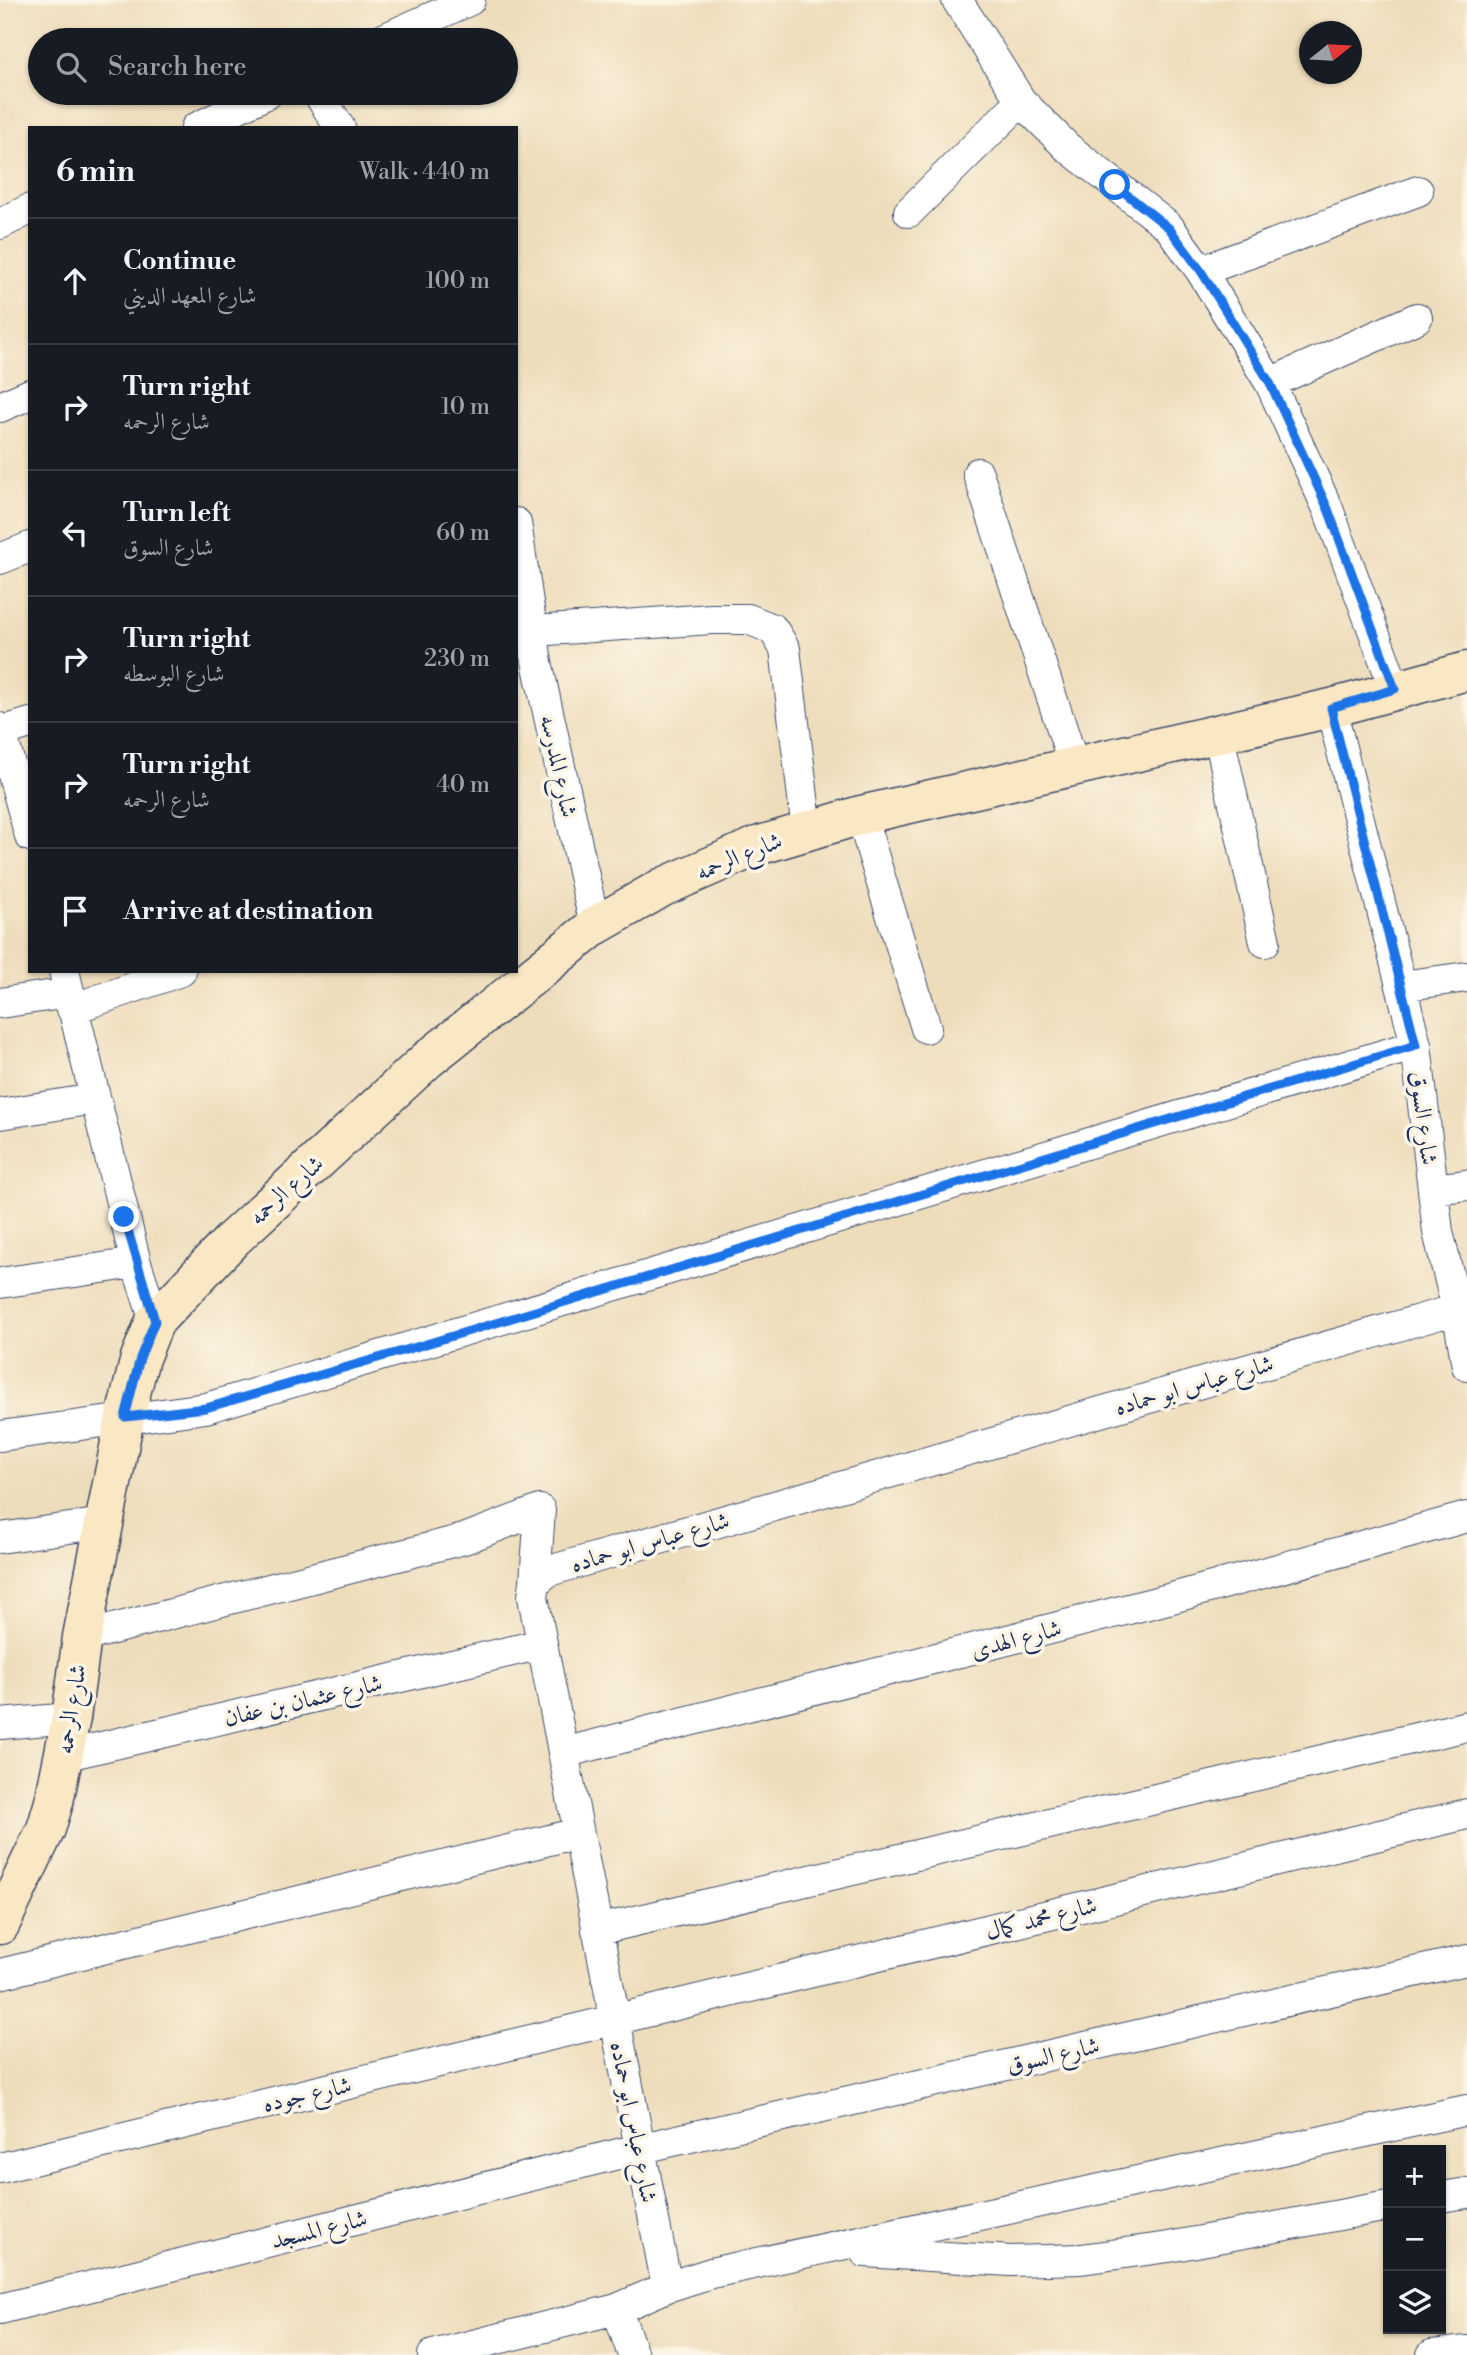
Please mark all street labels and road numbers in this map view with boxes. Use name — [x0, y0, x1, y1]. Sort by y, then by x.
street label: شارع المدرسه — [529, 712, 584, 821]
street label: شارع الرحمه — [692, 826, 789, 892]
street label: شارع السوق — [1398, 1069, 1444, 1167]
street label: شارع الرحمه — [243, 1149, 333, 1235]
street label: شارع عباس ابو حماده — [1111, 1349, 1278, 1427]
street label: شارع عباس ابو حماده — [567, 1506, 734, 1584]
street label: شارع الهدى — [968, 1613, 1066, 1670]
street label: شارع الرحمه — [50, 1662, 98, 1757]
street label: شارع عثمان بن عفان — [221, 1668, 386, 1738]
street label: شارع محمد كمال — [982, 1891, 1101, 1951]
street label: شارع السوق — [1004, 2031, 1103, 2085]
street label: شارع عباس ابو حماده — [599, 2039, 663, 2206]
street label: شارع جوده — [260, 2070, 355, 2124]
street label: شارع المسجد — [268, 2204, 371, 2260]

